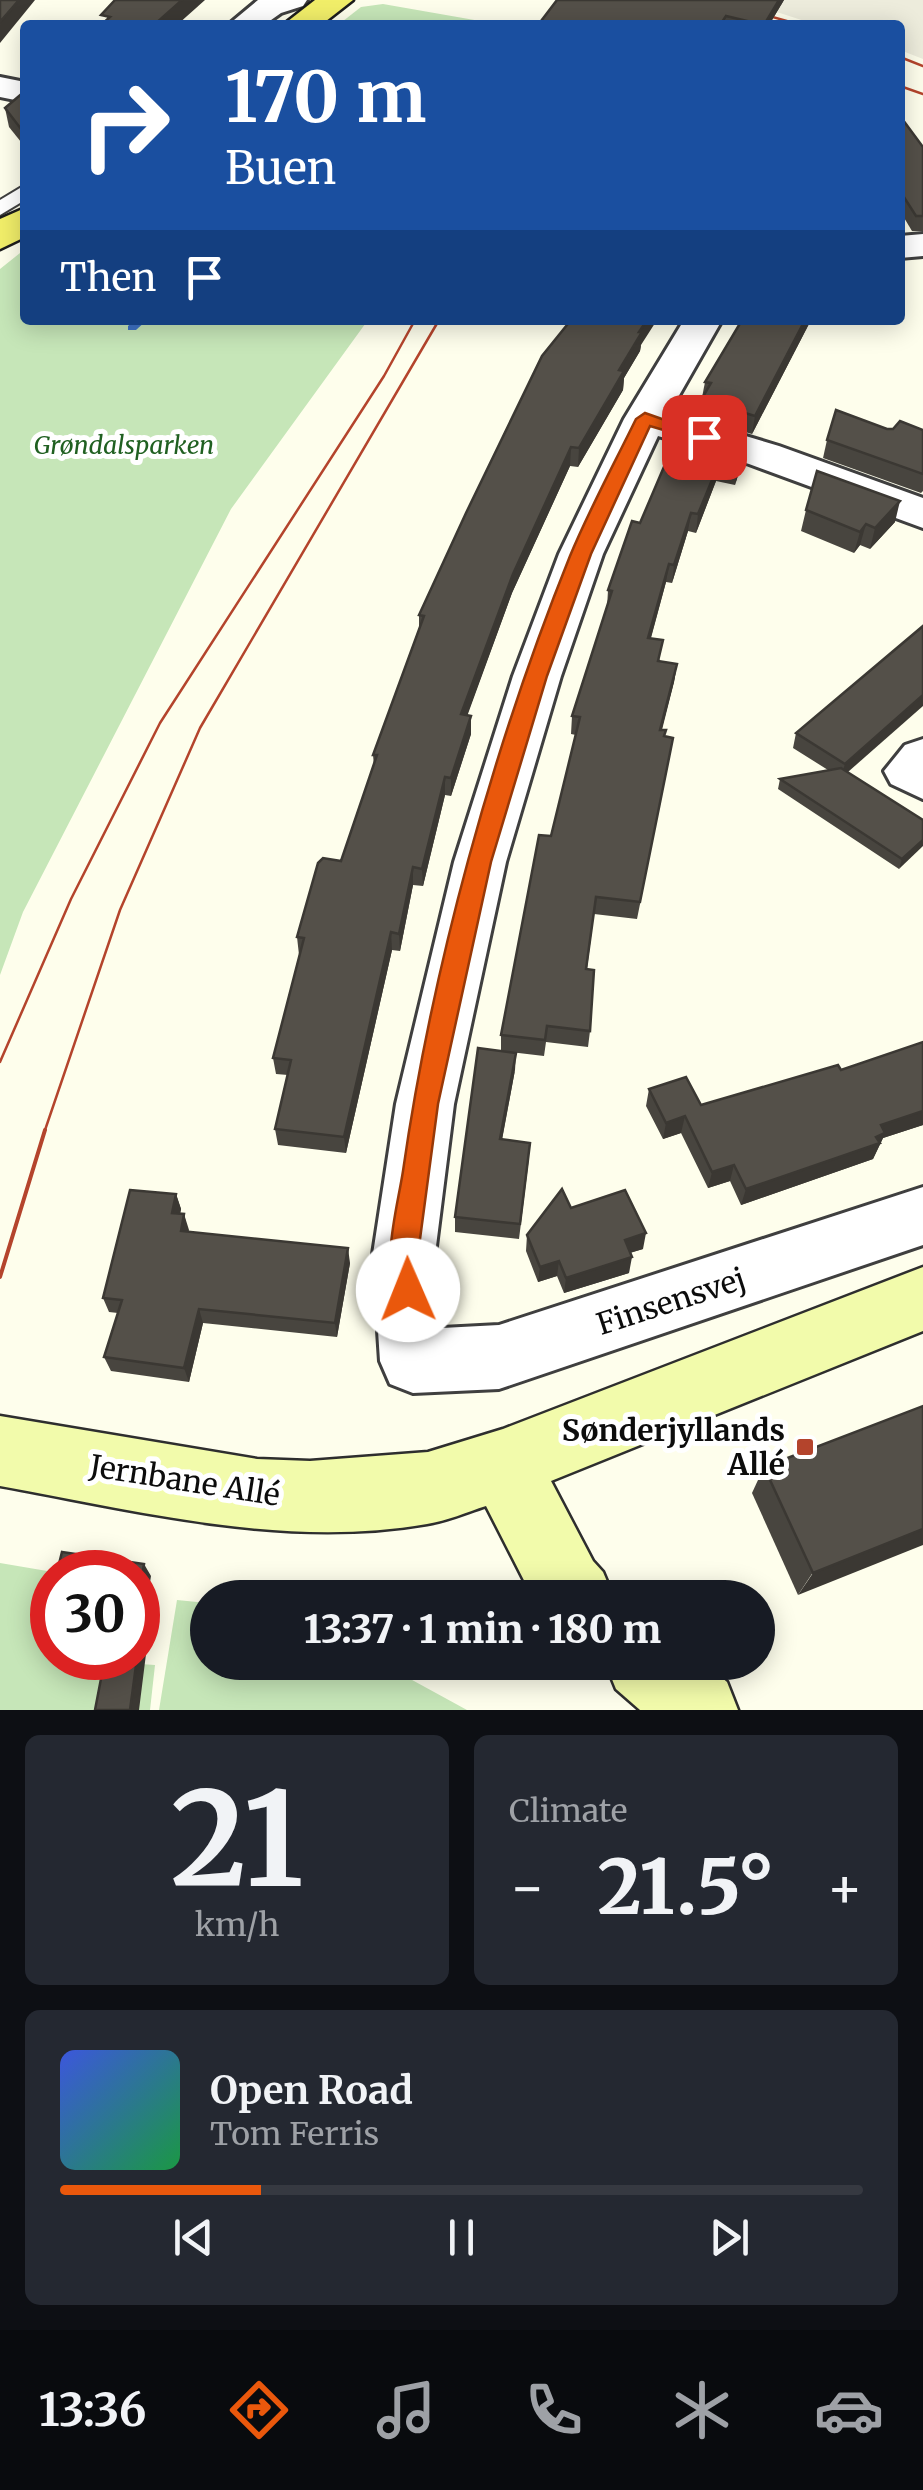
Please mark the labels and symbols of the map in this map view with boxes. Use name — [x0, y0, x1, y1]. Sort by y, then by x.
pin — [662, 395, 747, 480]
park label: Grøndalsparken — [34, 429, 214, 461]
position arrow — [356, 1238, 460, 1342]
street label: Finsensvej — [592, 1259, 750, 1343]
place label: Sønderjyllands Allé — [562, 1411, 785, 1483]
marker: Sønderjyllands Allé — [794, 1436, 816, 1458]
street label: Jernbane Allé — [86, 1446, 283, 1514]
speed limit sign: 30 — [30, 1550, 160, 1680]

